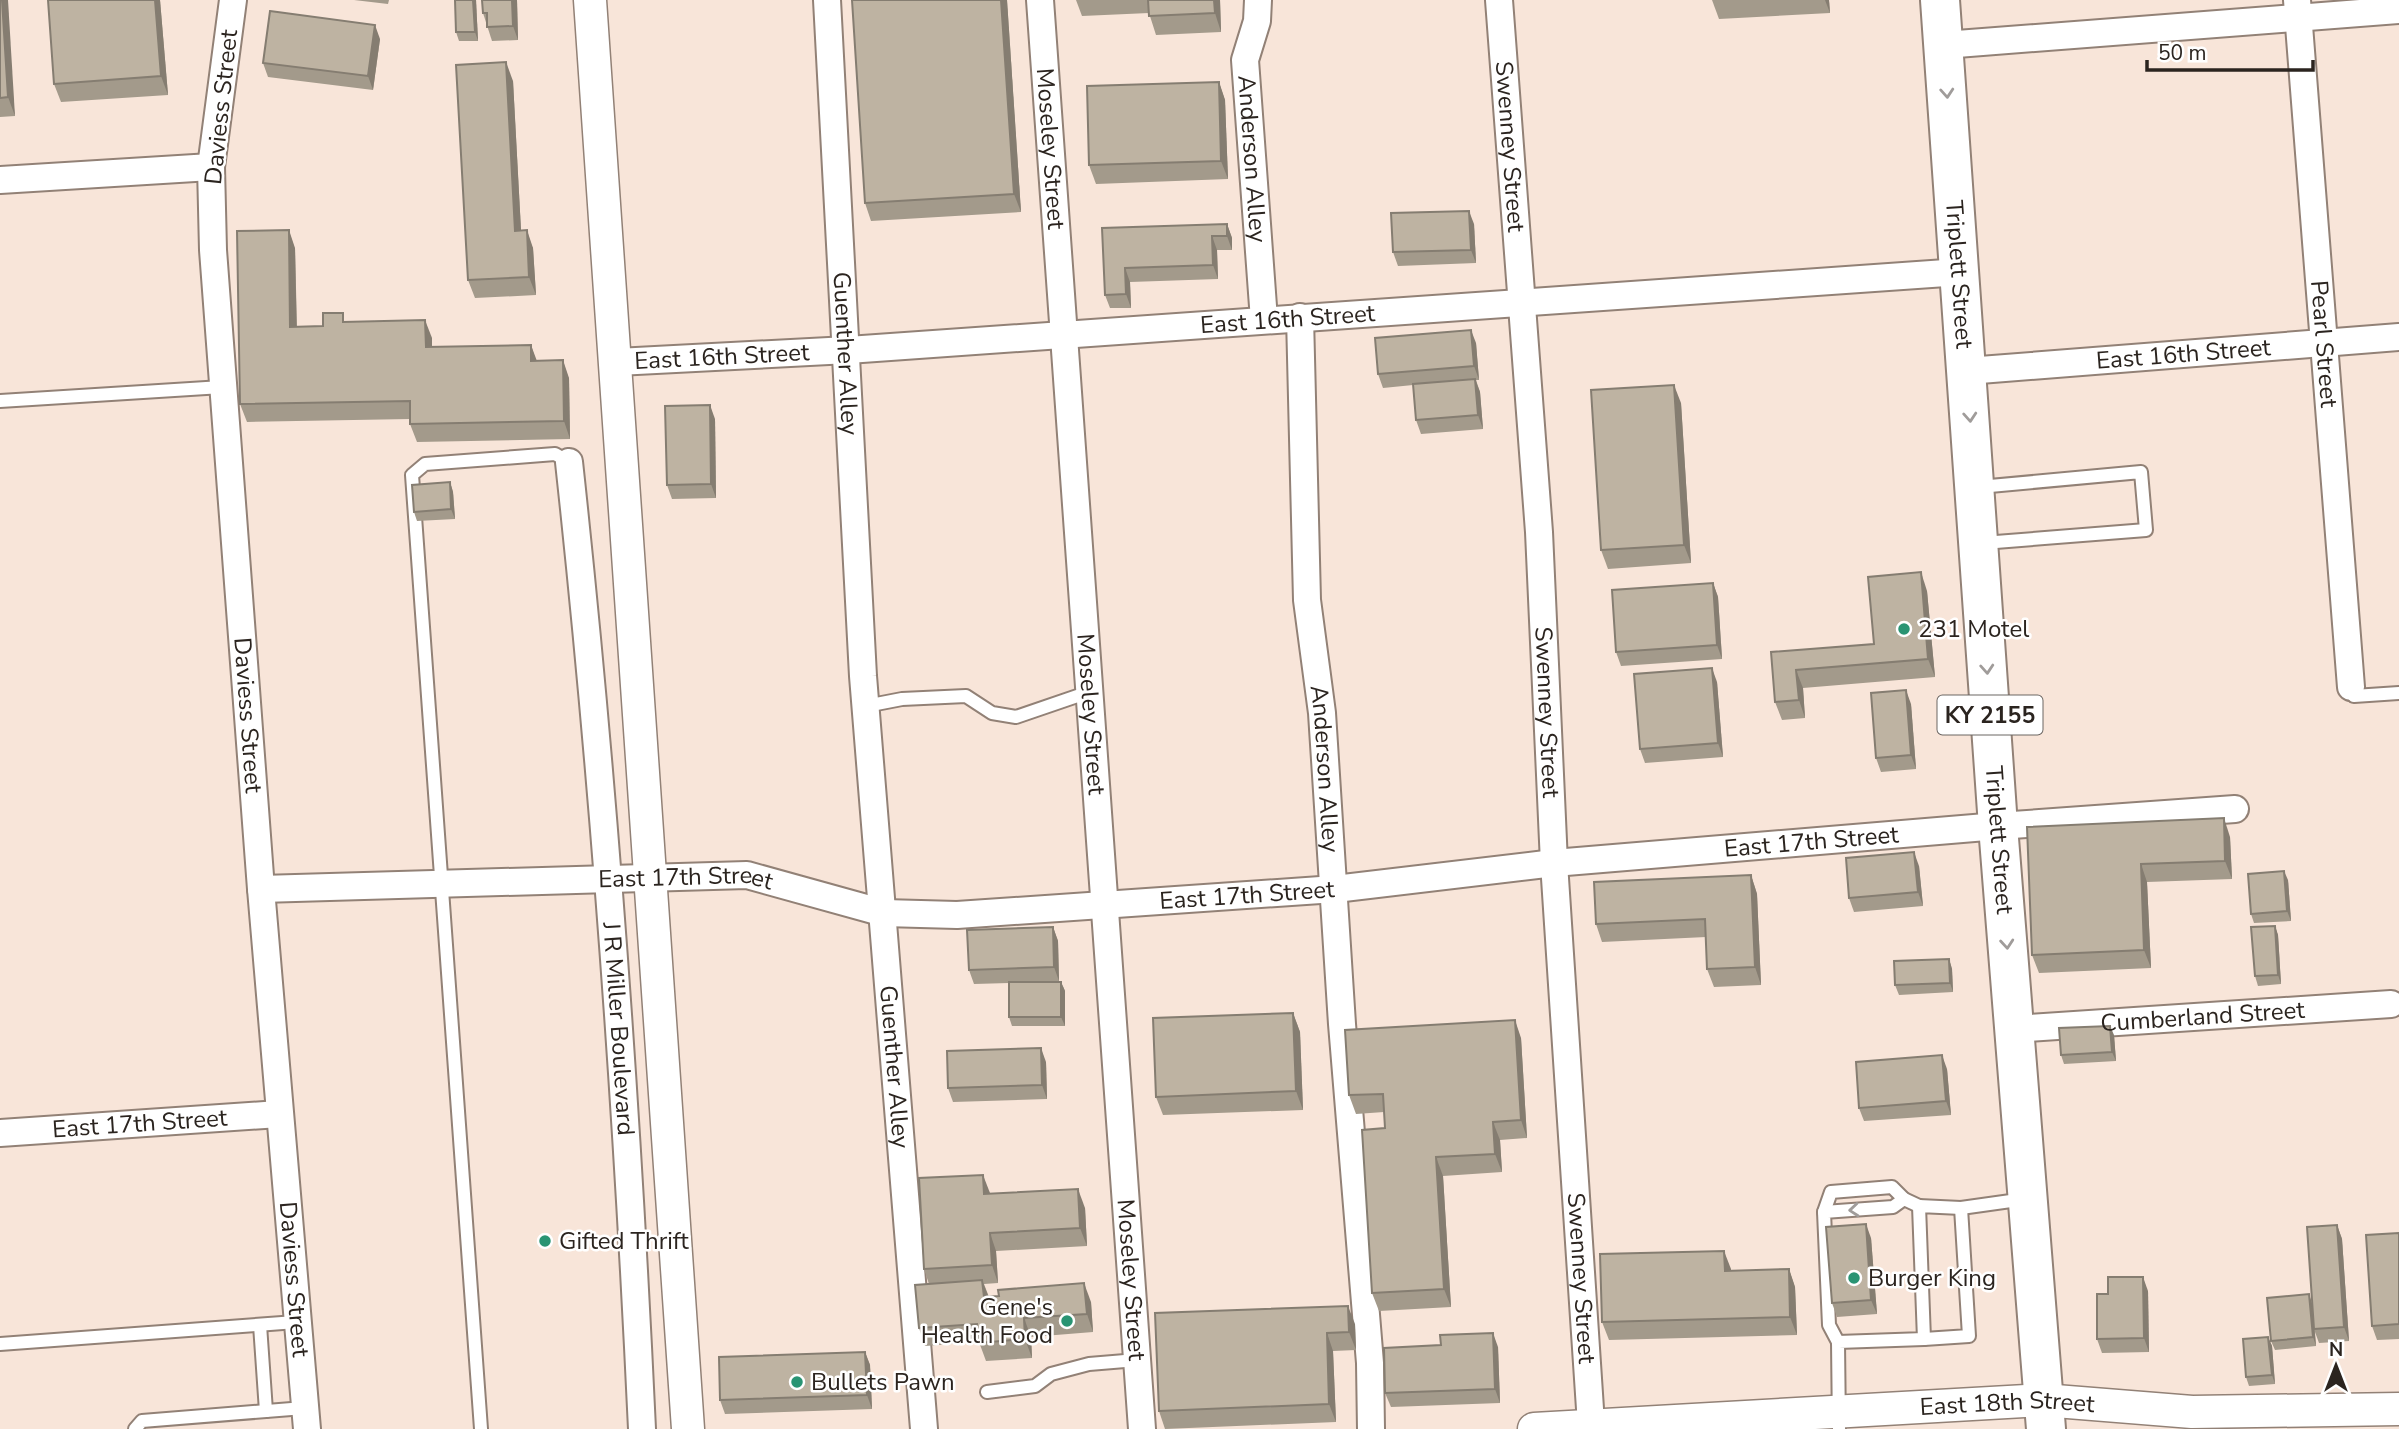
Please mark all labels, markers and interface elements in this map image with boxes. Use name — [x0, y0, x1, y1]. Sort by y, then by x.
street label: Daviess Street — [197, 27, 245, 186]
scale bar — [2147, 28, 2313, 72]
text: 50 m — [2158, 39, 2207, 67]
street label: Swenney Street — [1488, 60, 1532, 234]
street label: Moseley Street — [1029, 67, 1072, 231]
street label: Anderson Alley — [1230, 74, 1274, 244]
one-way arrow — [1939, 87, 1954, 98]
street label: Triplett Street — [1938, 199, 1980, 350]
street label: Guenther Alley — [826, 271, 866, 437]
street label: Pearl Street — [2303, 279, 2345, 409]
street label: East 16th Street — [1199, 297, 1377, 341]
street label: East 16th Street — [2095, 331, 2272, 377]
street label: East 16th Street — [634, 336, 811, 377]
one-way arrow — [1962, 412, 1977, 423]
place label: 231 Motel — [1918, 613, 2029, 645]
marker: 231 Motel — [1896, 621, 1912, 637]
street label: Swenney Street — [1527, 626, 1567, 799]
street label: Moseley Street — [1069, 632, 1113, 797]
street label: Daviess Street — [226, 636, 270, 795]
one-way arrow — [1980, 663, 1995, 674]
street label: Anderson Alley — [1302, 683, 1347, 854]
road number: KY 2155 — [1938, 695, 2042, 734]
street label: Triplett Street — [1978, 765, 2021, 916]
street label: East 17th Street — [1723, 818, 1900, 865]
street label: East 17th Street — [598, 859, 777, 898]
street label: East 17th Street — [1158, 873, 1336, 917]
street label: J R Miller Boulevard — [595, 920, 642, 1136]
one-way arrow — [2000, 939, 2015, 950]
street label: Guenther Alley — [872, 984, 917, 1150]
street label: Cumberland Street — [2100, 994, 2306, 1039]
street label: East 17th Street — [51, 1102, 229, 1145]
street label: Swenney Street — [1560, 1192, 1603, 1365]
street label: Moseley Street — [1110, 1198, 1153, 1362]
street label: Daviess Street — [272, 1200, 317, 1359]
one-way arrow — [1849, 1202, 1860, 1217]
place label: Gifted Thrift — [559, 1225, 689, 1257]
marker: Gifted Thrift — [537, 1233, 553, 1249]
place label: Burger King — [1868, 1262, 1996, 1294]
marker: Burger King — [1846, 1270, 1862, 1286]
place label: Gene's Health Food — [921, 1291, 1053, 1351]
marker: Gene's Health Food — [1059, 1313, 1075, 1329]
north arrow — [2301, 1331, 2371, 1401]
text: N — [2329, 1337, 2343, 1363]
place label: Bullets Pawn — [811, 1366, 955, 1398]
marker: Bullets Pawn — [789, 1374, 805, 1390]
street label: East 18th Street — [1919, 1384, 2096, 1423]

